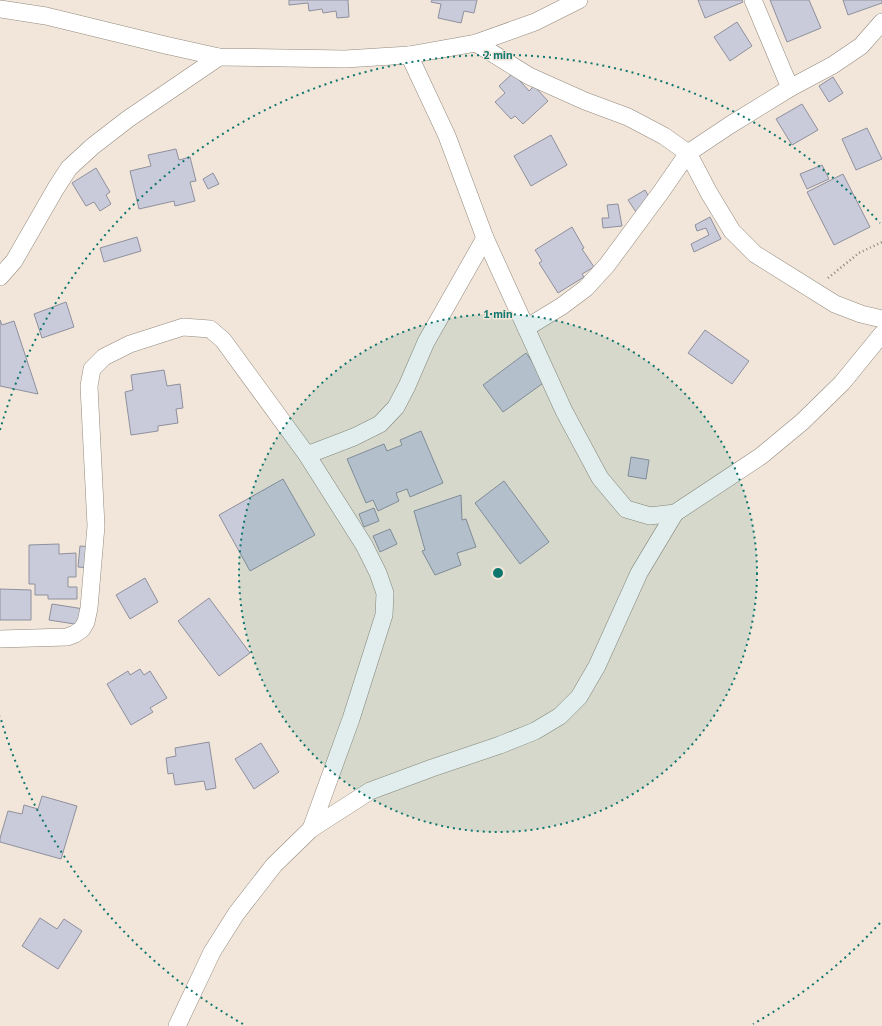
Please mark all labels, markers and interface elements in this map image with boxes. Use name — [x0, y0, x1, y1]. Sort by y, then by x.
text: 2 min — [483, 47, 513, 62]
text: 1 min — [483, 306, 513, 321]
centre of rings — [491, 566, 505, 580]

